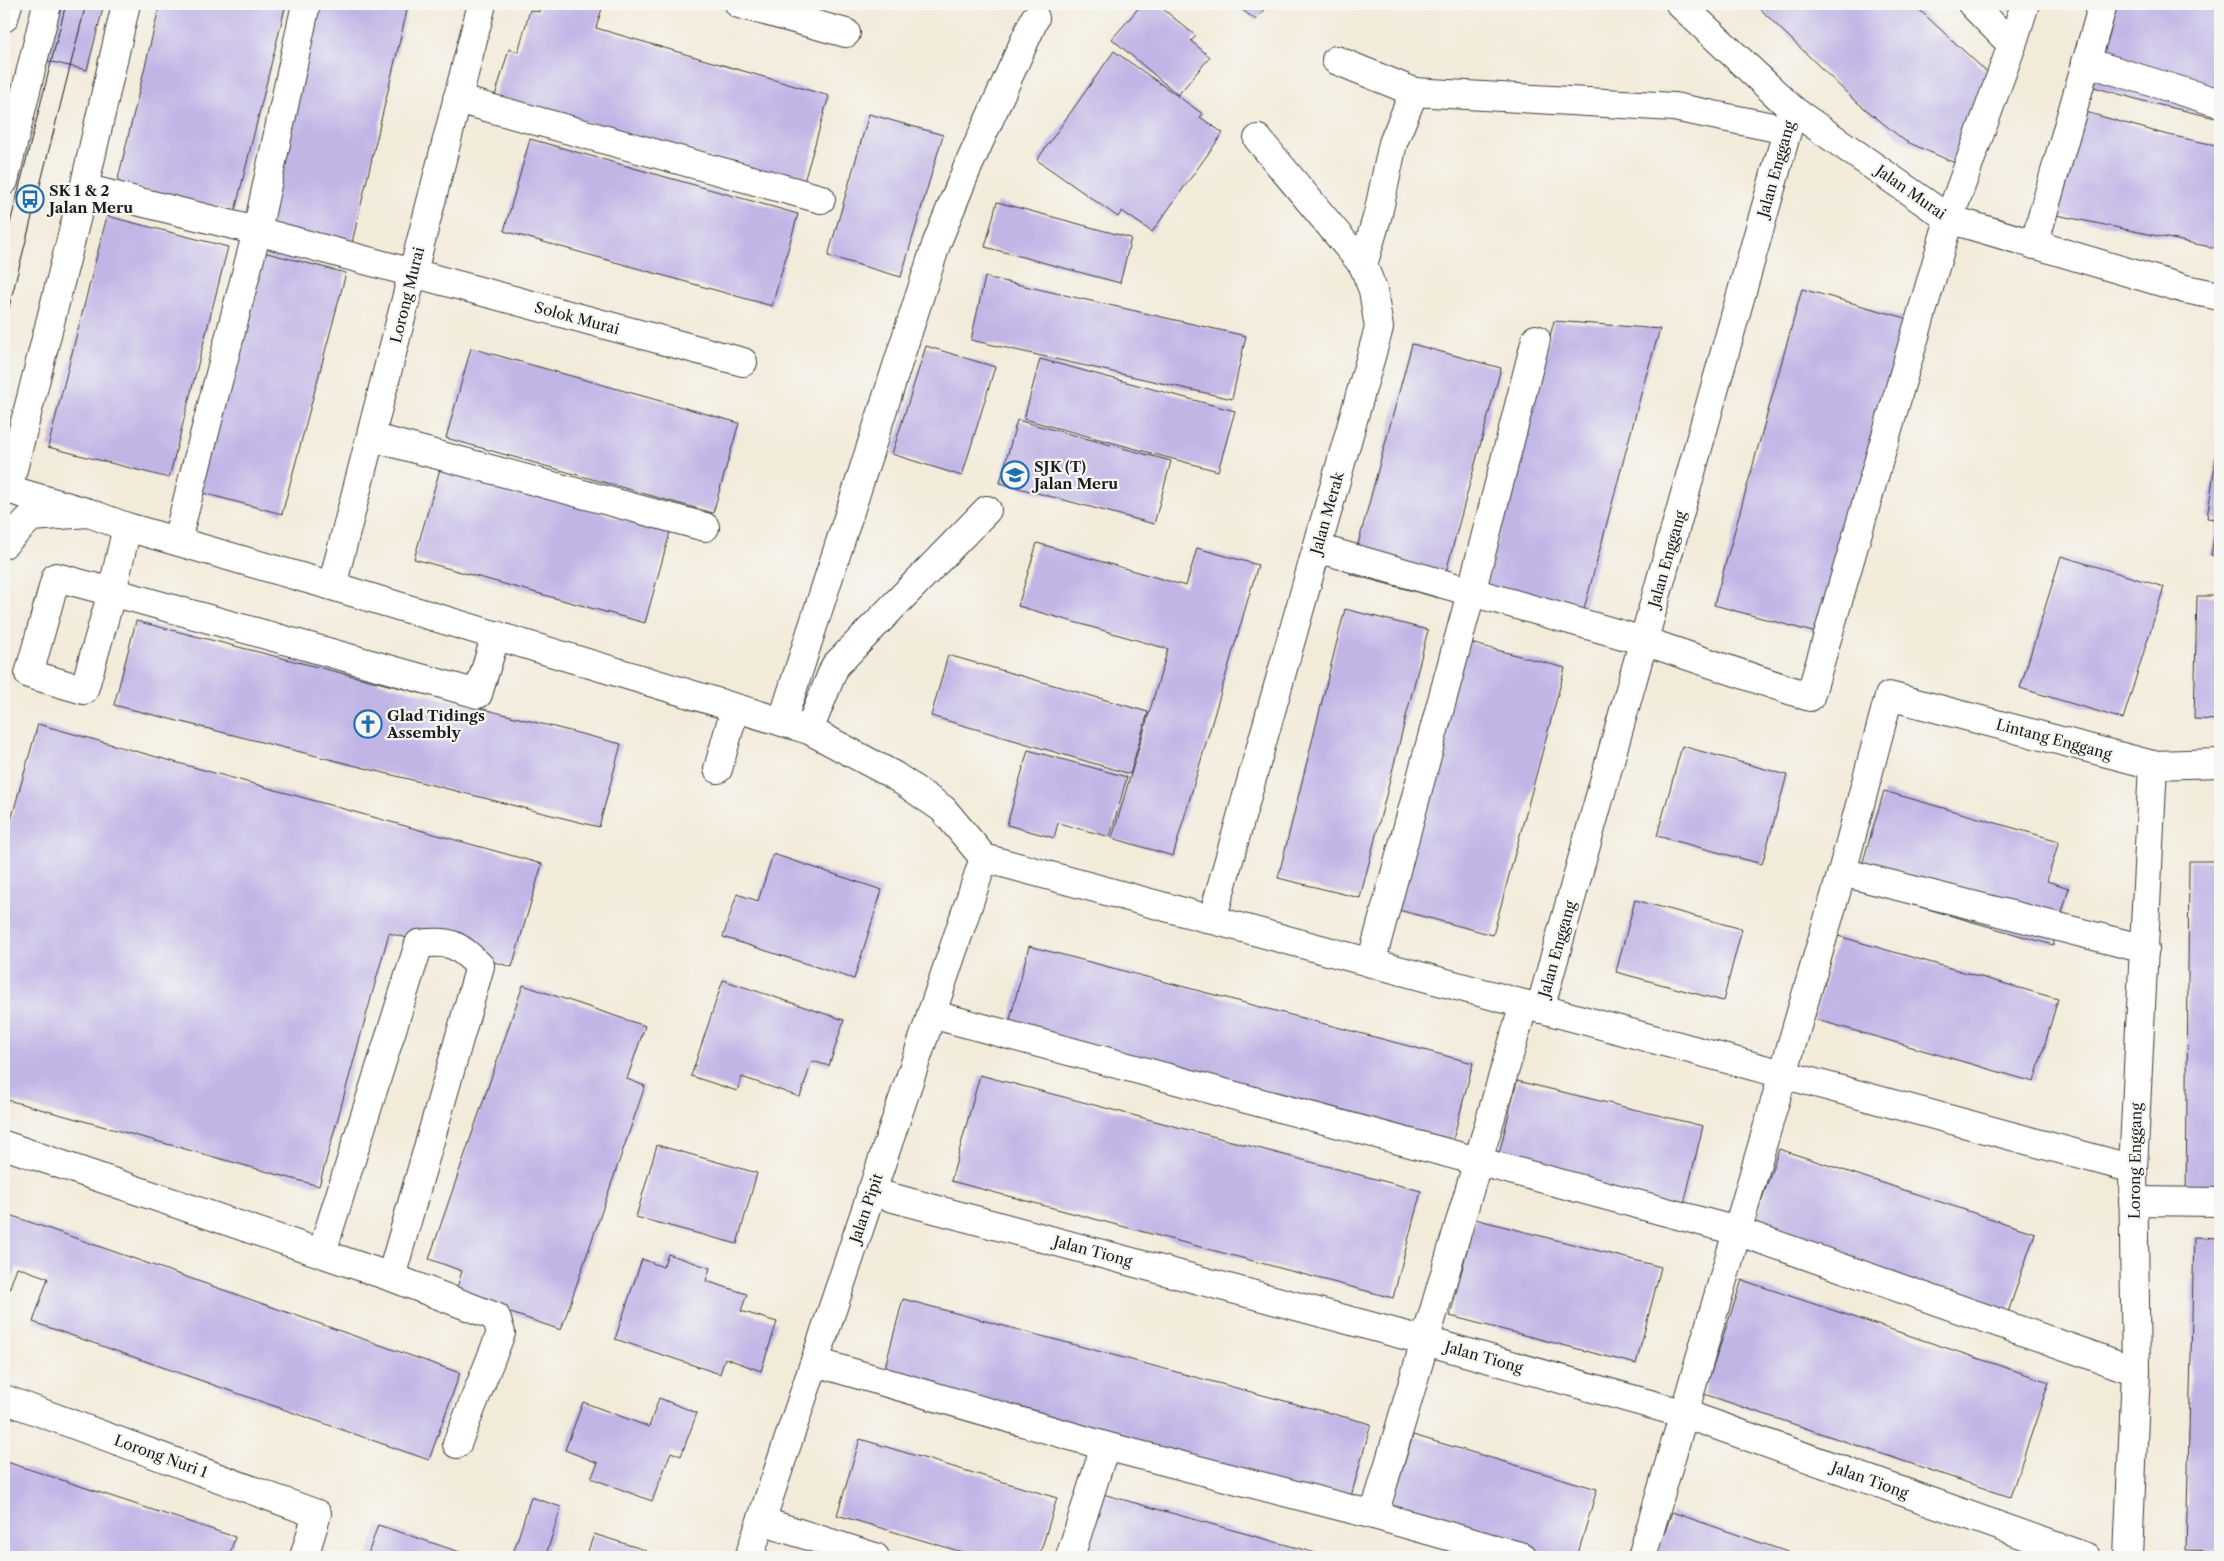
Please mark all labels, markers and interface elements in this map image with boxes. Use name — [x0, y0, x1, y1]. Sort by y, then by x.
street label: Jalan Enggang — [1753, 119, 1799, 221]
street label: Jalan Murai — [1870, 160, 1950, 223]
place label: SK 1 & 2 Jalan Meru — [46, 181, 133, 217]
bus stop icon: SK 1 & 2 Jalan Meru — [15, 184, 45, 214]
street label: Lorong Murai — [386, 244, 428, 345]
street label: Solok Murai — [532, 298, 622, 339]
place label: SJK (T) Jalan Meru — [1031, 457, 1118, 493]
school or university icon: SJK (T) Jalan Meru — [1000, 460, 1030, 490]
street label: Jalan Merak — [1306, 468, 1348, 558]
street label: Jalan Enggang — [1644, 509, 1690, 611]
place label: Glad Tidings Assembly — [386, 706, 485, 742]
church icon: Glad Tidings Assembly — [353, 709, 383, 739]
street label: Lintang Enggang — [1994, 714, 2114, 764]
street label: Jalan Enggang — [1534, 899, 1580, 1001]
street label: Lorong Enggang — [2124, 1103, 2146, 1219]
street label: Jalan Pipit — [845, 1170, 887, 1247]
street label: Jalan Tiong — [1050, 1231, 1134, 1271]
street label: Jalan Tiong — [1441, 1336, 1525, 1377]
street label: Lorong Nuri 1 — [112, 1430, 211, 1482]
street label: Jalan Tiong — [1827, 1457, 1911, 1503]

